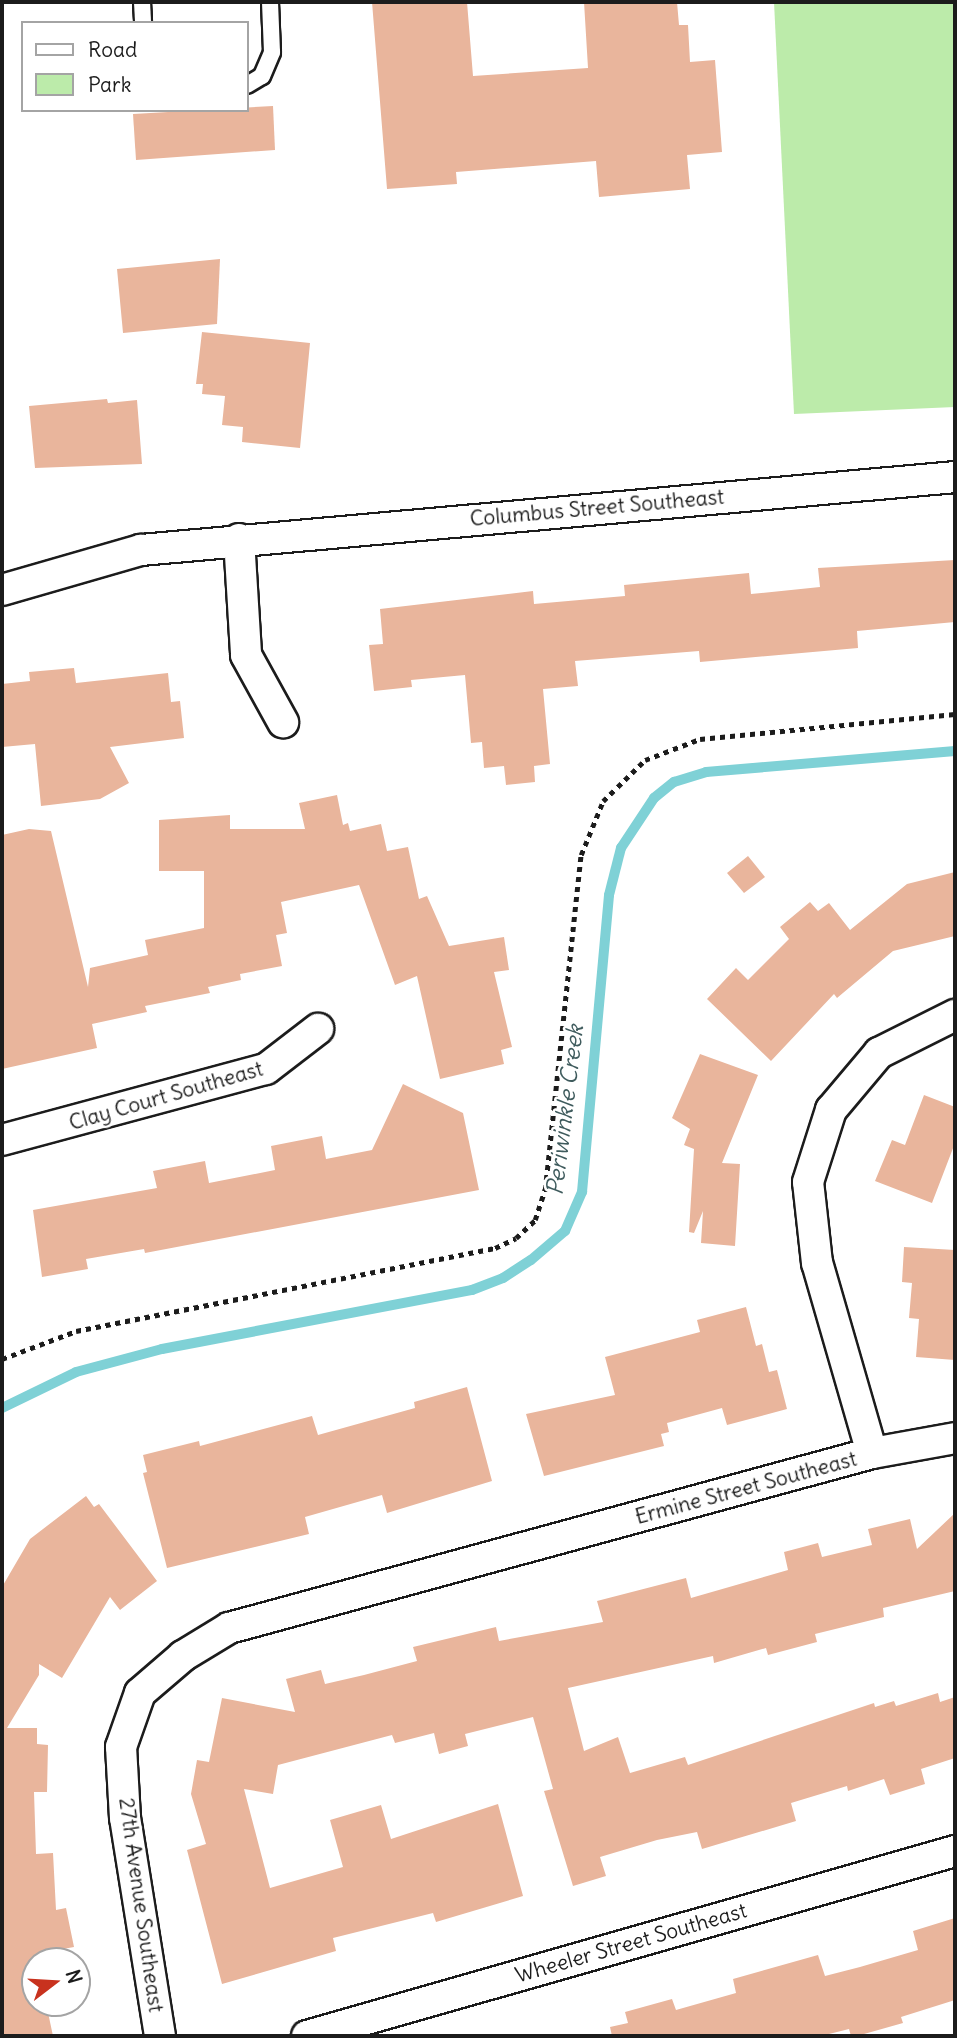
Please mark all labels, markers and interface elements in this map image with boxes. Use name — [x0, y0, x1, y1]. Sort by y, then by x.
legend — [21, 21, 248, 112]
text: Road — [88, 36, 137, 63]
text: Park — [88, 71, 131, 98]
street label: Columbus Street Southeast — [469, 484, 725, 532]
water label: Periwinkle Creek — [541, 1023, 589, 1197]
street label: Clay Court Southeast — [66, 1056, 266, 1136]
street label: Ermine Street Southeast — [632, 1446, 860, 1530]
street label: 27th Avenue Southeast — [113, 1796, 169, 2014]
street label: Wheeler Street Southeast — [512, 1898, 750, 1988]
north arrow — [21, 1947, 91, 2017]
text: N — [61, 1967, 88, 1986]

